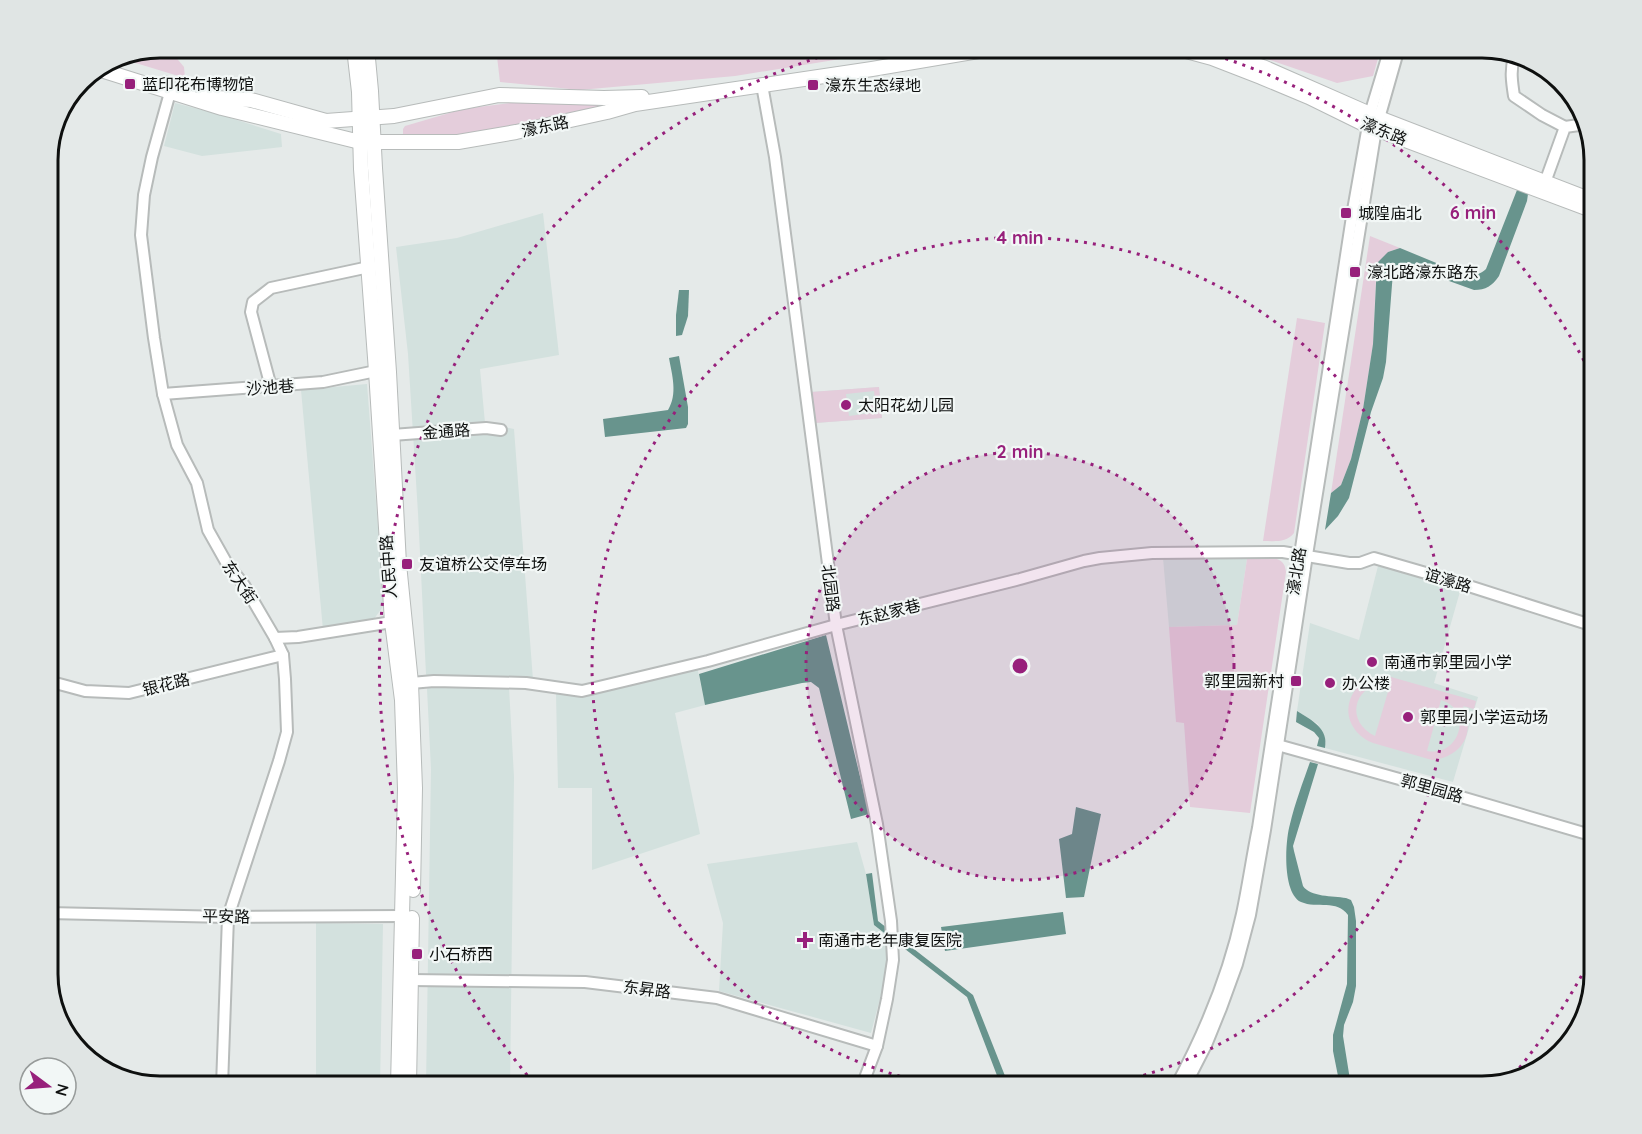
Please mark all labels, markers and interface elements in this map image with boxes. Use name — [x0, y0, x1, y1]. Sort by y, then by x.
place label: 蓝印花布博物馆 — [142, 74, 254, 94]
place label: 濠东生态绿地 — [825, 75, 921, 95]
marker: 蓝印花布博物馆 — [123, 77, 137, 91]
marker: 濠东生态绿地 — [806, 78, 820, 92]
street label: 濠东路 — [519, 111, 571, 141]
street label: 濠东路 — [1358, 113, 1410, 149]
text: 6 min — [1450, 201, 1496, 224]
place label: 城隍庙北 — [1358, 203, 1422, 223]
marker: 城隍庙北 — [1339, 206, 1353, 220]
text: 4 min — [996, 226, 1044, 249]
place label: 濠北路濠东路东 — [1367, 262, 1479, 282]
marker: 濠北路濠东路东 — [1348, 265, 1362, 279]
street label: 沙池巷 — [245, 375, 295, 399]
place label: 太阳花幼儿园 — [858, 395, 954, 415]
marker: 太阳花幼儿园 — [839, 398, 853, 412]
street label: 金通路 — [421, 419, 471, 443]
text: 2 min — [997, 440, 1043, 463]
street label: 人民中路 — [376, 534, 400, 600]
street label: 濠北路 — [1282, 546, 1310, 596]
place label: 友谊桥公交停车场 — [419, 554, 547, 574]
street label: 东大街 — [218, 557, 262, 607]
marker: 友谊桥公交停车场 — [400, 557, 414, 571]
street label: 北园路 — [818, 563, 844, 613]
street label: 谊濠路 — [1422, 563, 1474, 597]
street label: 东赵家巷 — [856, 595, 922, 629]
place label: 南通市郭里园小学 — [1384, 652, 1512, 672]
marker: 南通市郭里园小学 — [1365, 655, 1379, 669]
centre of rings — [1010, 656, 1030, 676]
street label: 银花路 — [140, 668, 192, 700]
place label: 郭里园新村 — [1204, 671, 1284, 691]
place label: 办公楼 — [1342, 673, 1390, 693]
marker: 郭里园新村 — [1289, 674, 1303, 688]
marker: 办公楼 — [1323, 676, 1337, 690]
place label: 郭里园小学运动场 — [1420, 707, 1548, 727]
marker: 郭里园小学运动场 — [1401, 710, 1415, 724]
street label: 郭里园路 — [1398, 770, 1466, 806]
street label: 平安路 — [202, 906, 250, 926]
place label: 南通市老年康复医院 — [818, 930, 962, 950]
marker: 南通市老年康复医院 — [796, 931, 814, 949]
place label: 小石桥西 — [429, 944, 493, 964]
marker: 小石桥西 — [410, 947, 424, 961]
street label: 东昇路 — [622, 976, 672, 1002]
north arrow — [18, 1056, 78, 1116]
text: N — [51, 1082, 74, 1099]

